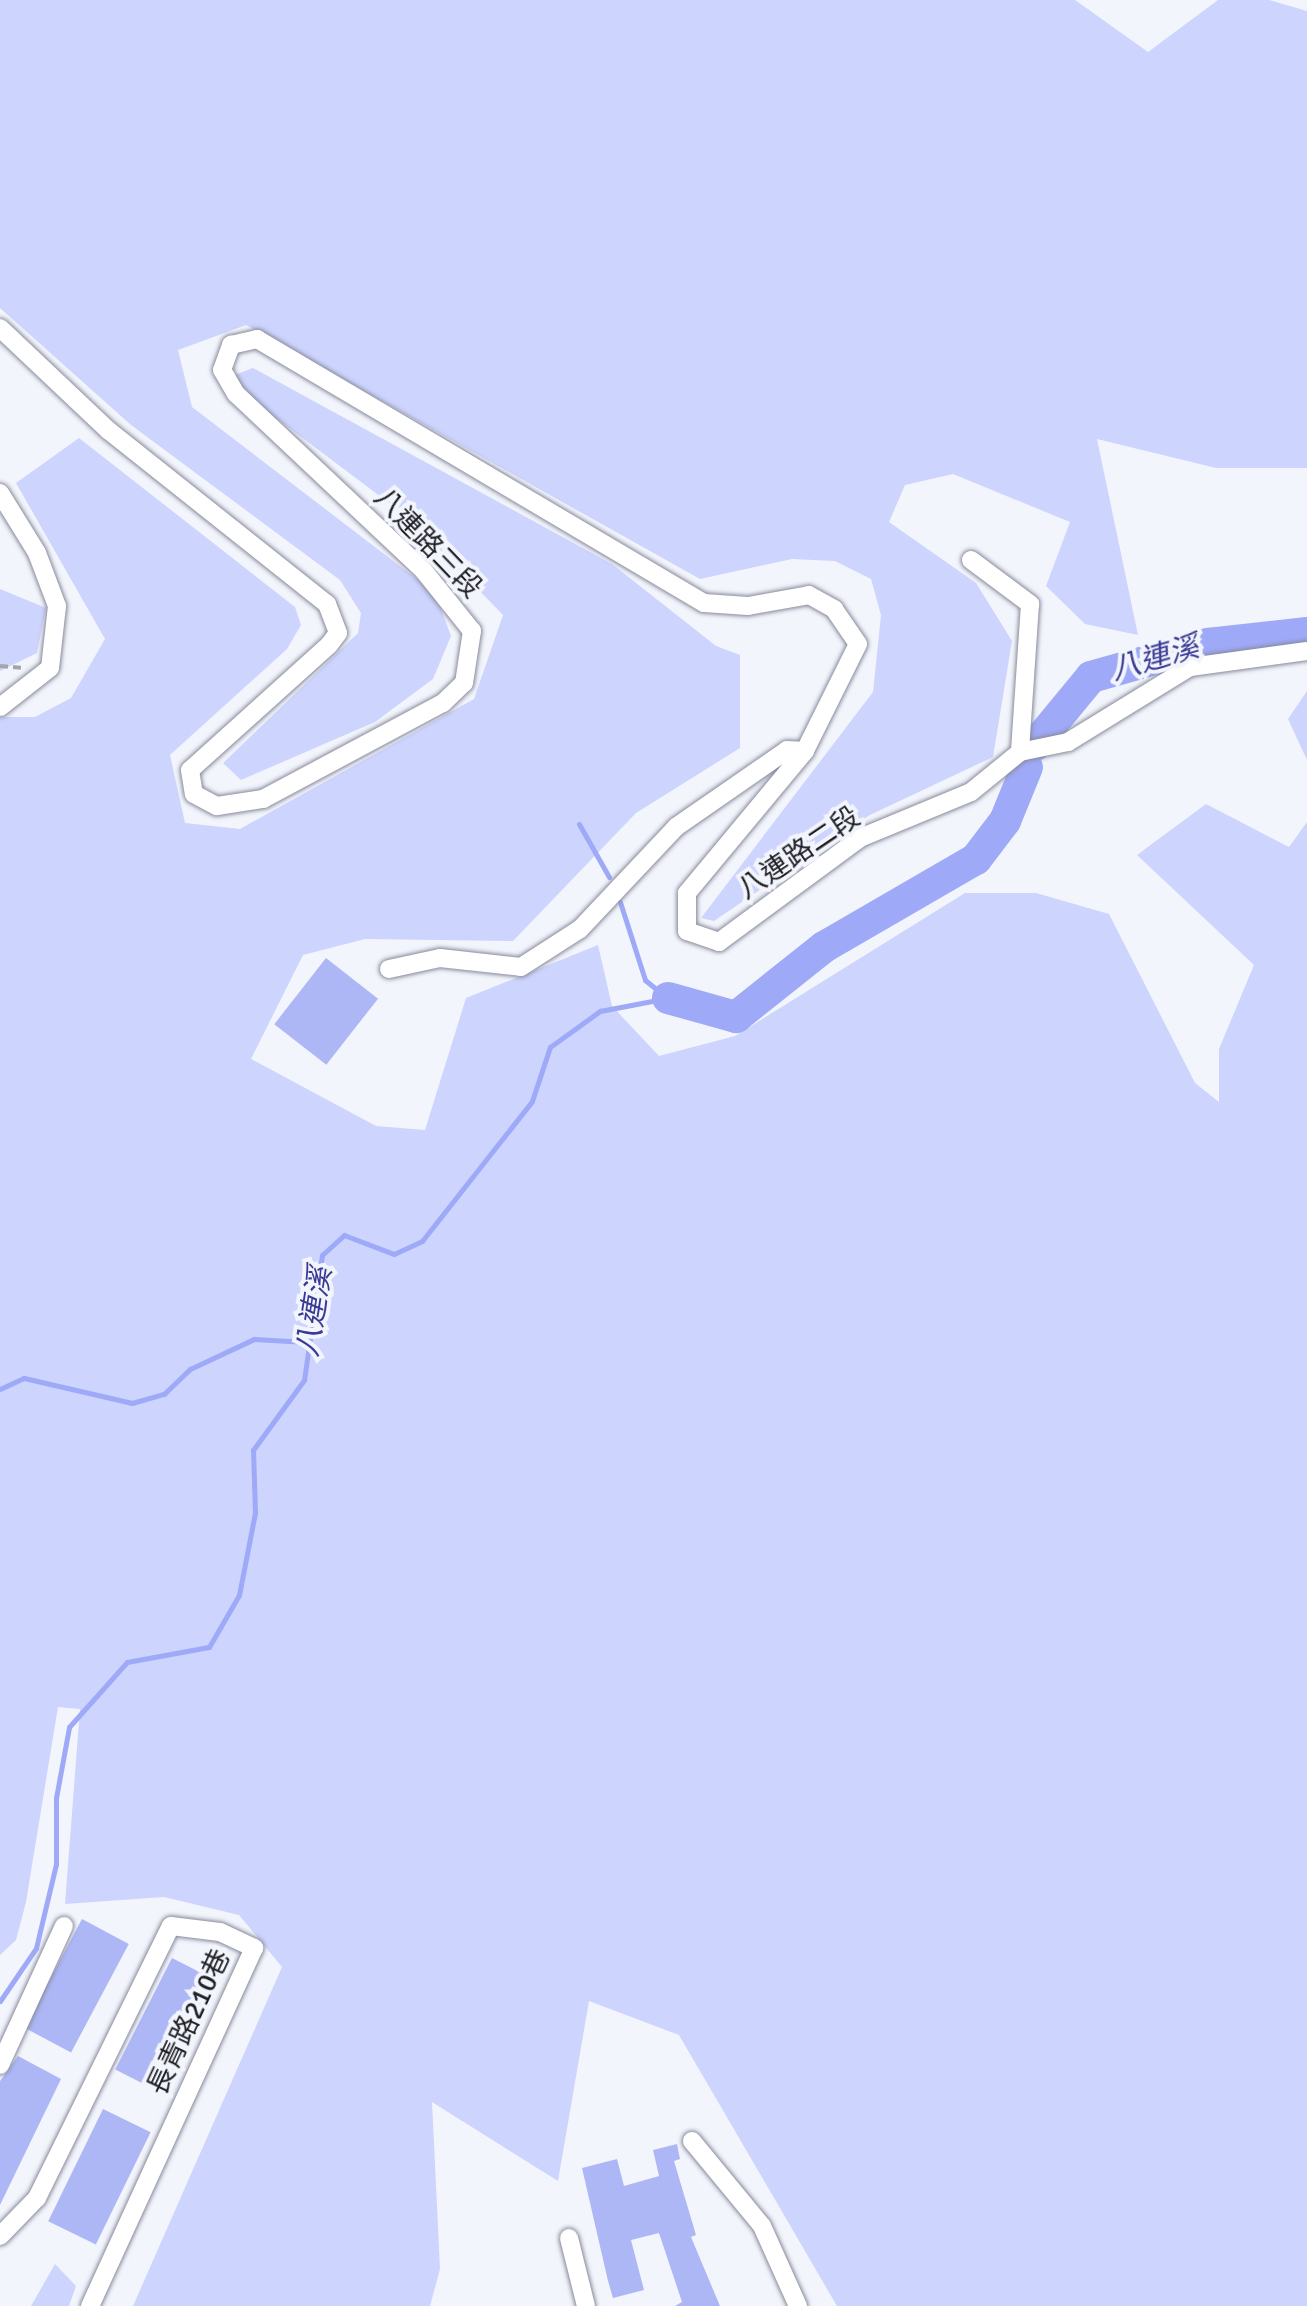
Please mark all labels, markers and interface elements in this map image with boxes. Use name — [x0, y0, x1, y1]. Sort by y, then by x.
street label: 八連路三段 — [367, 481, 489, 605]
water label: 八連溪 — [1107, 629, 1203, 689]
street label: 八連路二段 — [732, 800, 866, 906]
water label: 八連溪 — [290, 1265, 340, 1359]
street label: 長青路210巷 — [141, 1944, 237, 2100]

